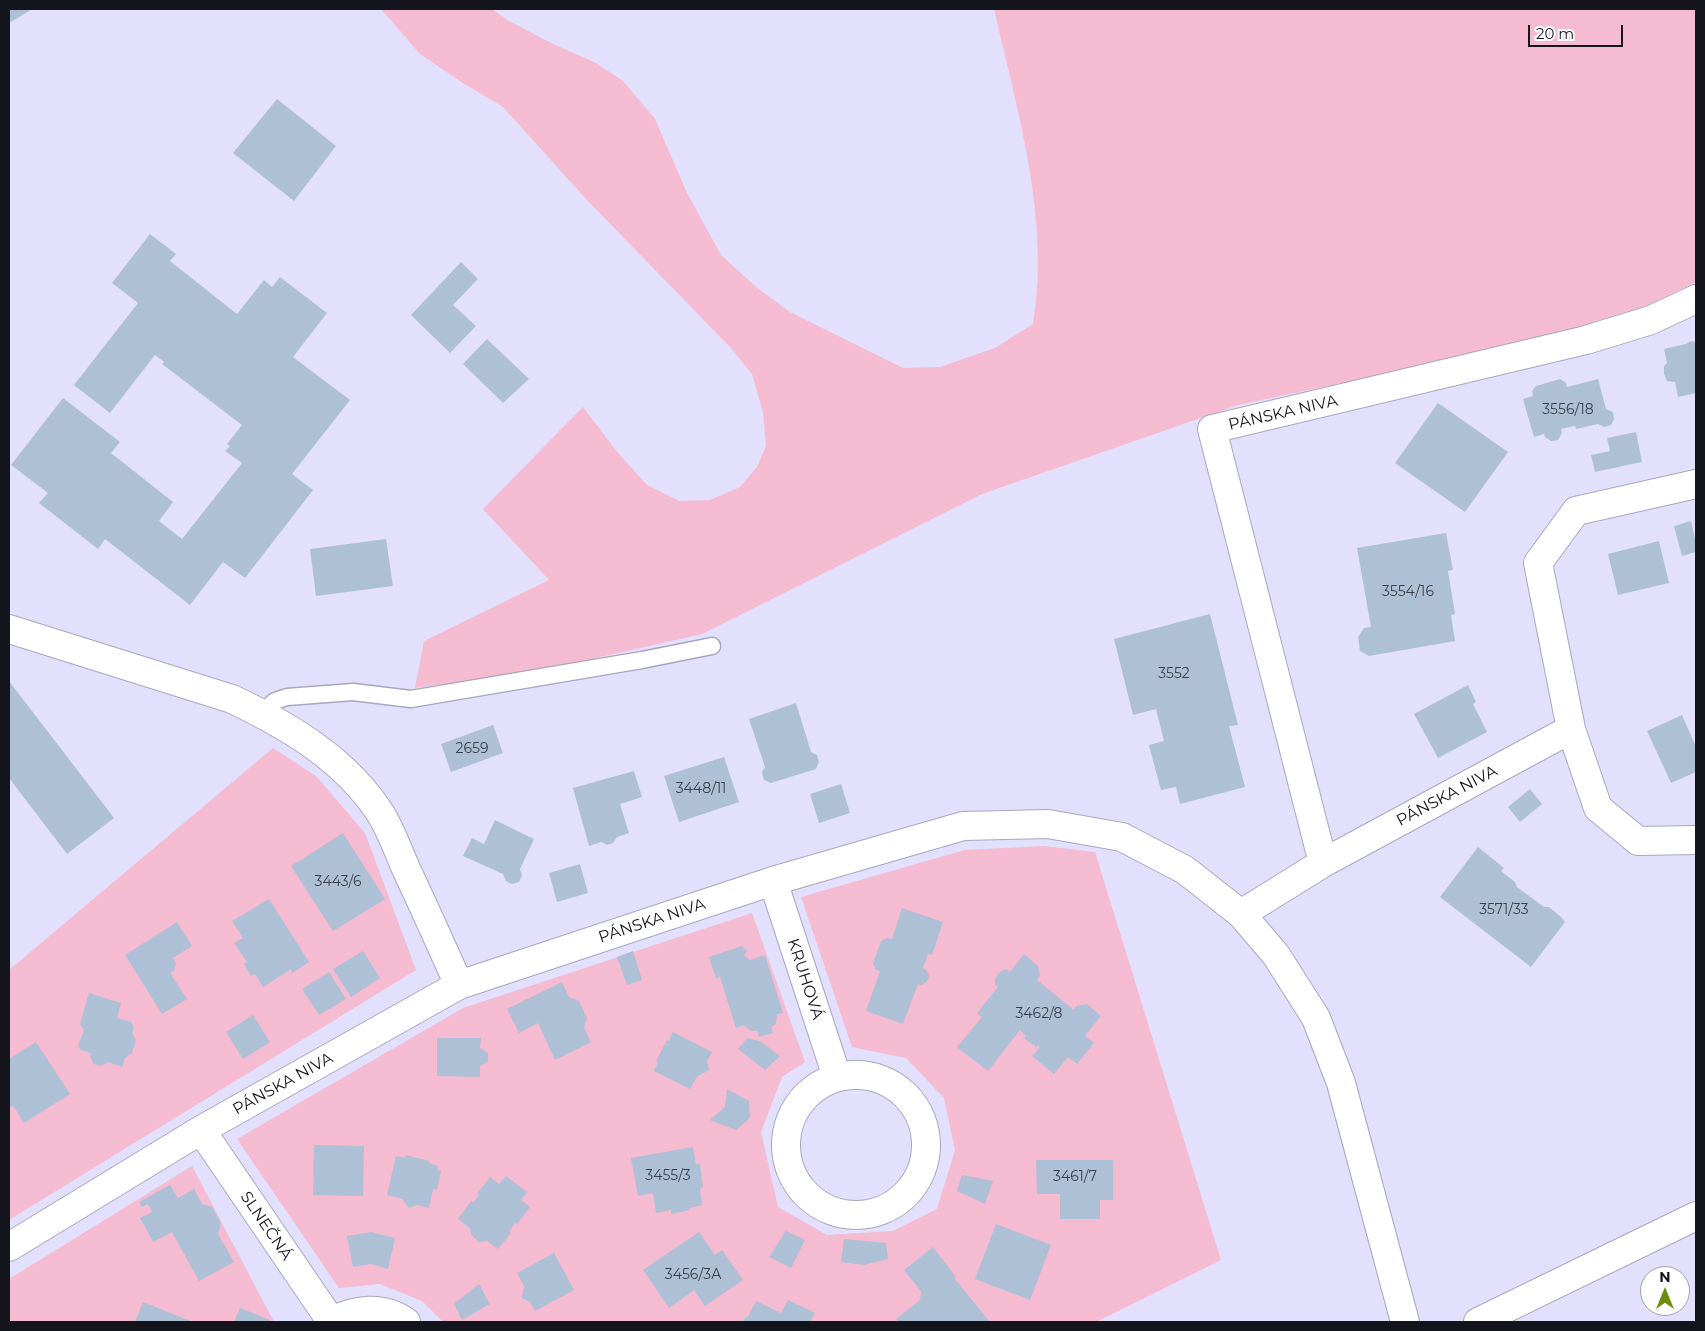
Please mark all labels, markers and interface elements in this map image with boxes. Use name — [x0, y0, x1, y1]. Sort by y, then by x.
scale bar — [1530, 15, 1625, 47]
text: 20 m — [1536, 24, 1574, 43]
street label: PÁNSKA NIVA — [1227, 391, 1339, 435]
house number: 3556/18 — [1542, 402, 1594, 418]
house number: 3554/16 — [1382, 584, 1434, 600]
house number: 3552 — [1158, 666, 1190, 682]
house number: 2659 — [456, 741, 488, 757]
street label: PÁNSKA NIVA — [1393, 761, 1501, 831]
house number: 3448/11 — [676, 781, 726, 797]
house number: 3443/6 — [314, 874, 362, 890]
street label: PÁNSKA NIVA — [596, 895, 708, 947]
house number: 3571/33 — [1479, 902, 1529, 918]
street label: KRUHOVÁ — [783, 936, 827, 1022]
house number: 3462/8 — [1015, 1006, 1063, 1022]
street label: PÁNSKA NIVA — [230, 1049, 336, 1119]
house number: 3455/3 — [645, 1168, 691, 1184]
house number: 3461/7 — [1053, 1169, 1097, 1185]
street label: SLNEČNÁ — [236, 1188, 296, 1264]
north arrow — [1640, 1266, 1690, 1316]
house number: 3456/3A — [665, 1267, 721, 1283]
text: N — [1659, 1268, 1671, 1286]

